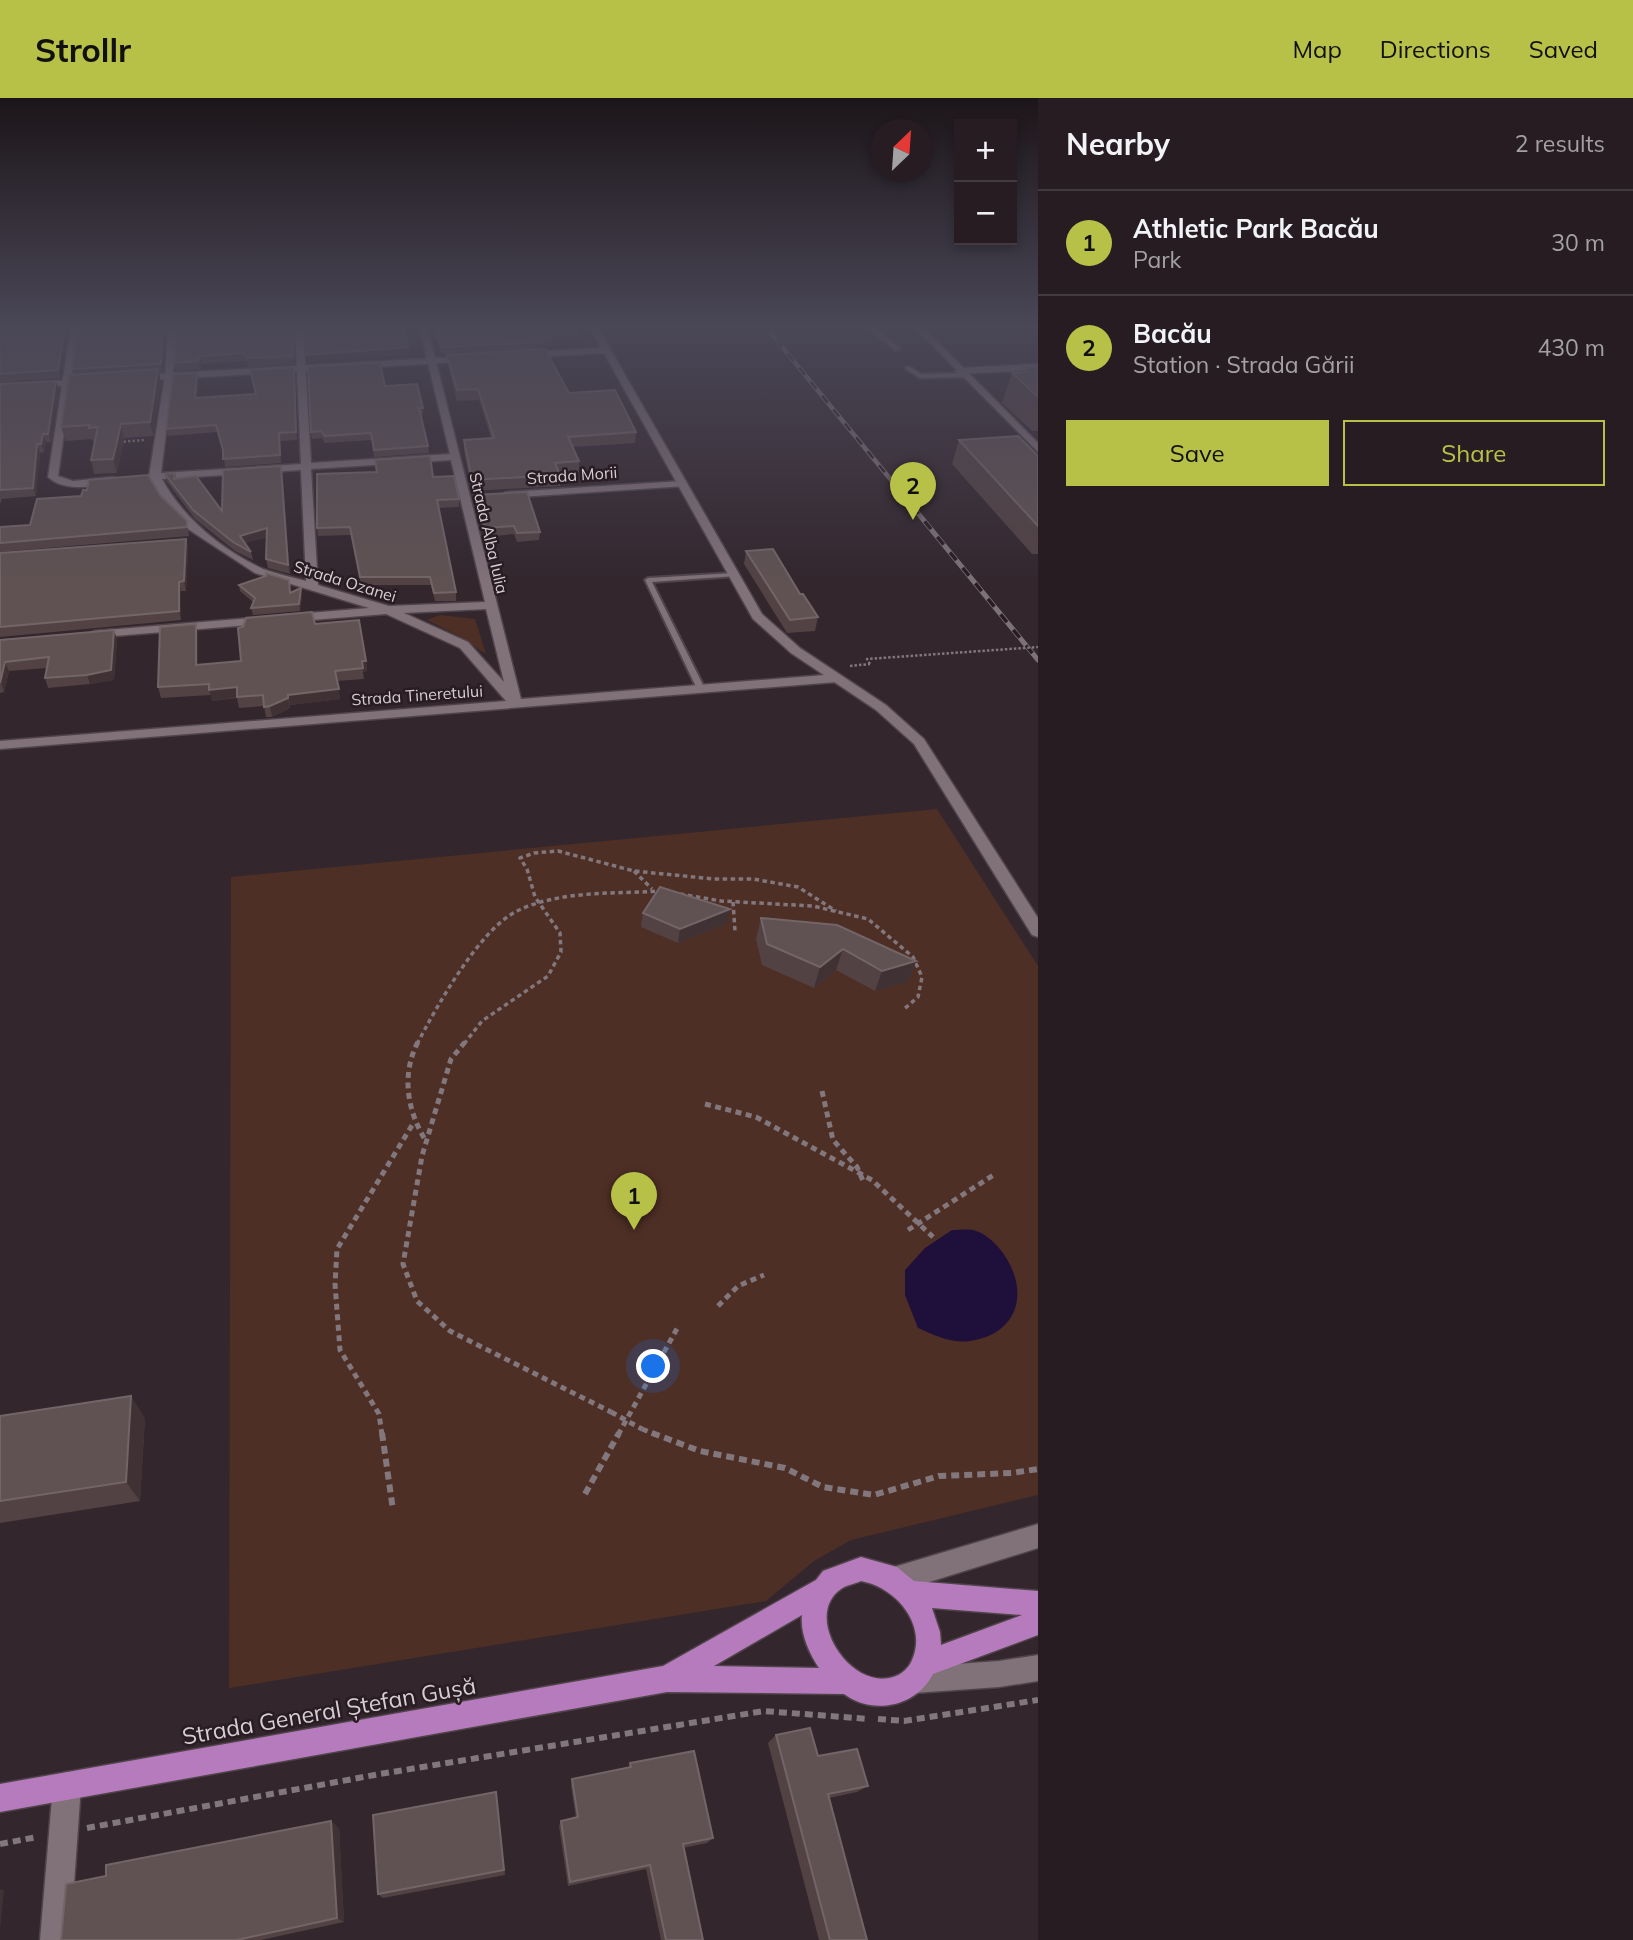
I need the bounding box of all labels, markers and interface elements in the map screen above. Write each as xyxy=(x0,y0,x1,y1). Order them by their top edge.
text: Strollr xyxy=(35,29,131,70)
text: Map xyxy=(1292,34,1342,64)
text: Directions xyxy=(1380,34,1491,64)
text: Saved xyxy=(1529,34,1598,64)
north arrow xyxy=(870,119,933,182)
map controls xyxy=(954,119,1017,245)
button: + xyxy=(954,119,1017,182)
text: Nearby xyxy=(1066,125,1170,163)
text: 2 results xyxy=(1515,129,1605,158)
button: − xyxy=(954,182,1017,245)
text: Athletic Park Bacău xyxy=(1133,212,1379,245)
text: 1 xyxy=(1082,228,1096,257)
text: 30 m xyxy=(1551,228,1605,257)
text: Park xyxy=(1133,245,1181,274)
text: Bacău xyxy=(1133,317,1212,350)
text: 2 xyxy=(1082,333,1096,362)
text: 430 m xyxy=(1537,333,1605,362)
text: Station · Strada Gării xyxy=(1133,350,1354,379)
button: Save xyxy=(1066,420,1329,486)
button: Share xyxy=(1343,420,1605,486)
street label: Strada Morii xyxy=(526,462,618,488)
pin: 2 xyxy=(890,462,936,520)
street label: Strada Alba Iulia xyxy=(465,470,513,596)
street label: Strada Ozanei xyxy=(291,556,399,606)
street label: Strada Tineretului xyxy=(351,680,483,710)
pin: 1 xyxy=(611,1172,657,1230)
your location xyxy=(636,1349,670,1383)
street label: Strada General Ștefan Gușă xyxy=(180,1670,478,1752)

